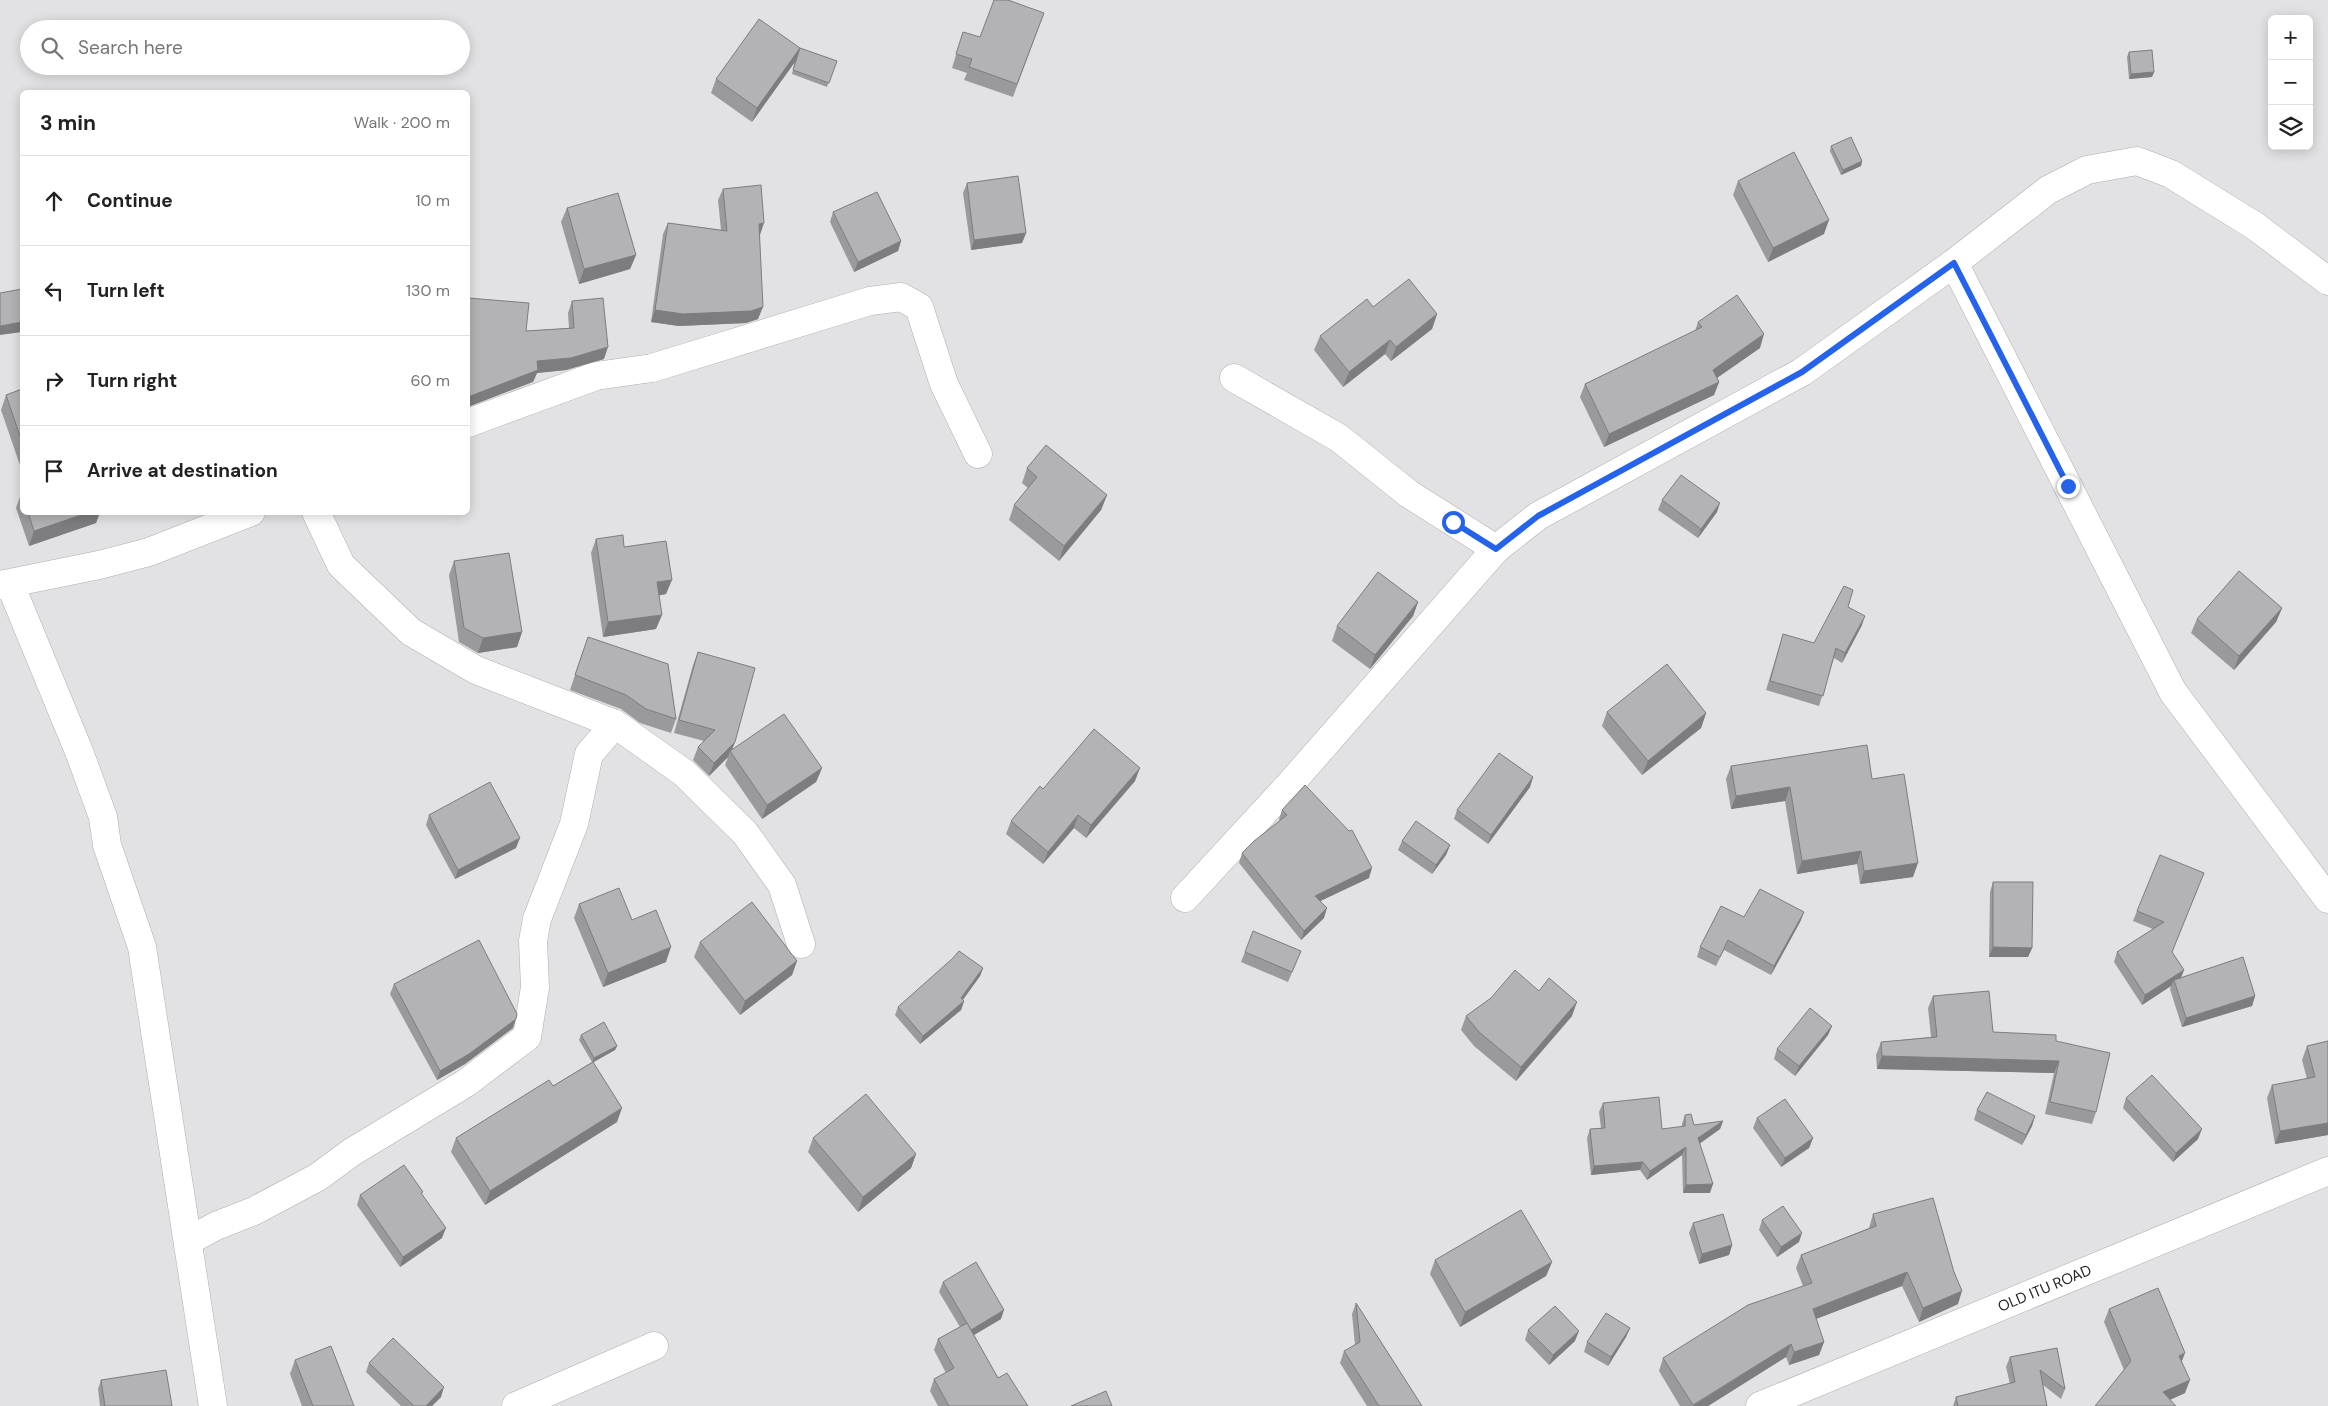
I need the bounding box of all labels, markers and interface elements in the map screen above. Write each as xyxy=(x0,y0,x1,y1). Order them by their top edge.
map controls xyxy=(2268,15,2313,150)
button: + xyxy=(2268,15,2313,60)
search box xyxy=(20,20,470,75)
icon: search xyxy=(38,34,66,62)
text: Search here xyxy=(78,35,183,60)
button: − xyxy=(2268,60,2313,105)
button: layers xyxy=(2268,105,2313,150)
text: 3 min xyxy=(40,109,96,137)
text: Walk · 200 m xyxy=(354,112,450,133)
icon: ahead xyxy=(40,187,68,215)
text: Continue xyxy=(87,188,173,213)
text: 10 m xyxy=(416,190,450,211)
icon: left xyxy=(40,277,68,305)
text: Turn left xyxy=(87,278,165,303)
text: 130 m xyxy=(406,280,450,301)
icon: right xyxy=(40,367,68,395)
text: Turn right xyxy=(87,368,177,393)
text: 60 m xyxy=(410,370,450,391)
icon: arrive xyxy=(40,457,68,485)
text: Arrive at destination xyxy=(87,458,278,483)
route end xyxy=(2057,475,2080,498)
route start xyxy=(1442,511,1465,534)
street label: OLD ITU ROAD xyxy=(1995,1260,2094,1317)

